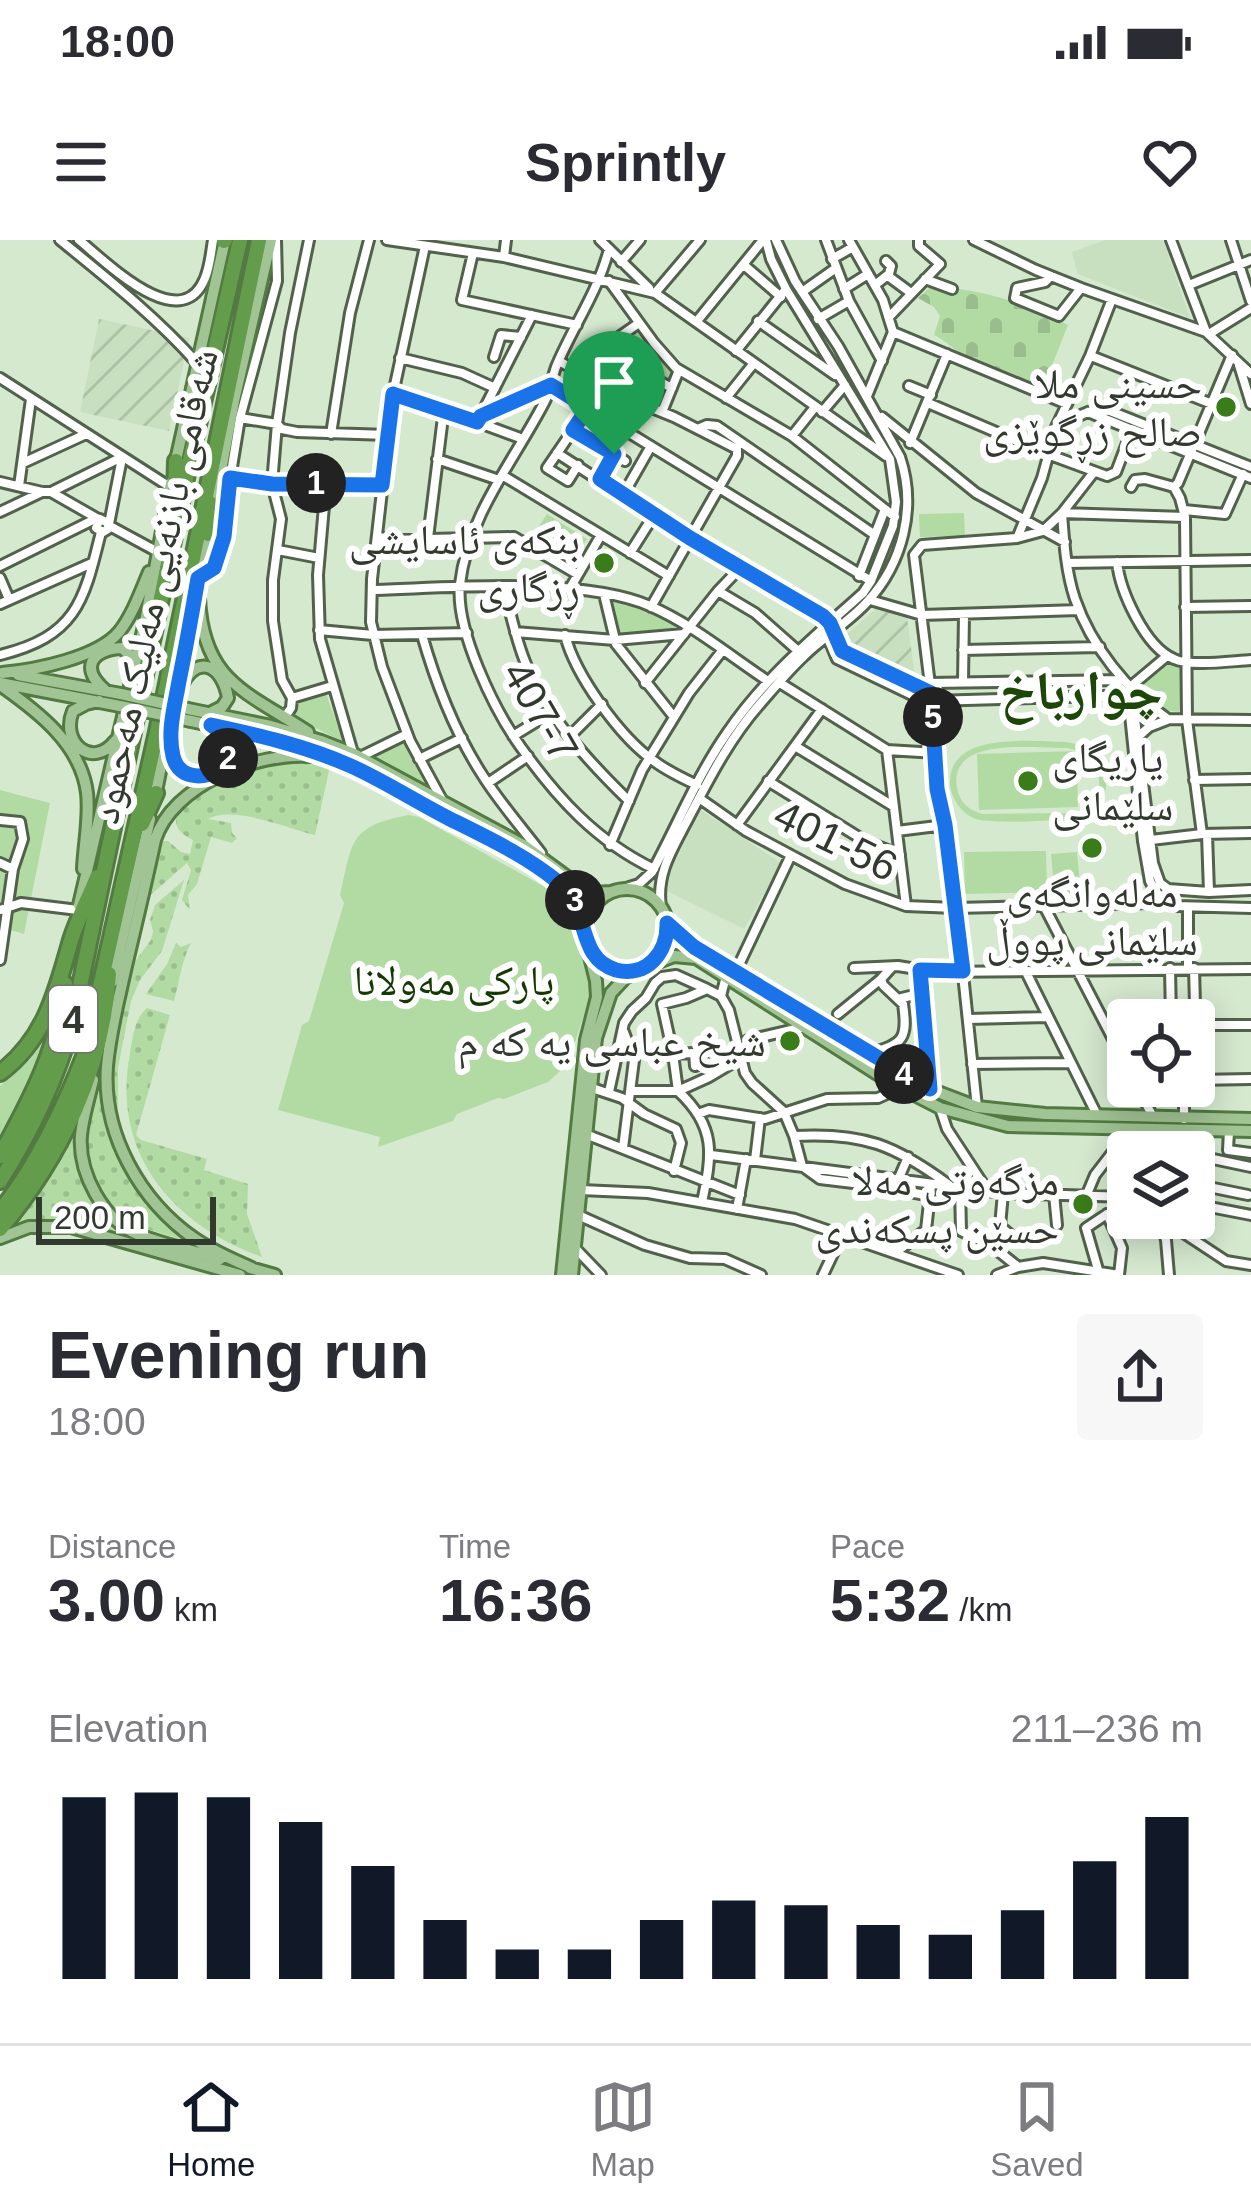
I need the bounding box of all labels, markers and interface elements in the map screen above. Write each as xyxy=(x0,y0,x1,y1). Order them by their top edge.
text: 18:00 xyxy=(60,16,175,67)
icon: menu xyxy=(48,129,114,195)
icon: heart xyxy=(1137,129,1203,195)
text: Sprintly xyxy=(525,132,726,192)
pin xyxy=(563,331,665,454)
street label: شەقامی بازنەیی مەلیک مەحمود xyxy=(80,344,229,828)
icon: arrive xyxy=(581,349,647,415)
place label: حسینی ملا صالح زڕگوێزی xyxy=(983,360,1202,464)
marker: حسینی ملا صالح زڕگوێزی xyxy=(1213,394,1239,420)
pin: 1 xyxy=(286,453,346,513)
text: 1 xyxy=(307,464,325,501)
place label: بنکەی ئاسایشی ڕزگاری xyxy=(349,516,580,620)
marker: بنکەی ئاسایشی ڕزگاری xyxy=(591,550,617,576)
street label: 407-7 xyxy=(493,653,588,770)
district label: چوارباخ xyxy=(1000,660,1162,725)
pin: 5 xyxy=(903,687,963,747)
text: 5 xyxy=(924,698,942,735)
pin: 2 xyxy=(198,728,258,788)
place label: یاریگای سلێمانی xyxy=(1052,734,1173,831)
text: 2 xyxy=(219,739,237,776)
marker: یاریگای سلێمانی xyxy=(1015,768,1041,794)
street label: 401-56 xyxy=(767,791,905,890)
marker: مەلەوانگەی سلێمانی پووڵ xyxy=(1079,835,1105,861)
place label: مەلەوانگەی سلێمانی پووڵ xyxy=(986,869,1198,966)
pin: 3 xyxy=(545,870,605,930)
text: 3 xyxy=(566,881,584,918)
park label: پارکی مەولانا xyxy=(354,957,554,1006)
road number: 4 xyxy=(49,986,97,1052)
map controls xyxy=(1107,999,1215,1239)
button: locate xyxy=(1107,999,1215,1107)
place label: شیخ عباسی یه که م xyxy=(458,1018,766,1070)
marker: شیخ عباسی یه که م xyxy=(777,1028,803,1054)
pin: 4 xyxy=(874,1044,934,1104)
text: 4 xyxy=(895,1055,913,1092)
button: layers xyxy=(1107,1131,1215,1239)
place label: مزگەوتی مەلا حسێن پسکەندی xyxy=(815,1157,1059,1254)
scale bar xyxy=(36,1191,216,1244)
marker: مزگەوتی مەلا حسێن پسکەندی xyxy=(1070,1191,1096,1217)
text: 200 m xyxy=(54,1199,146,1236)
button: share xyxy=(1077,1314,1203,1440)
text: Evening run xyxy=(48,1318,429,1392)
text: 18:00 xyxy=(48,1400,146,1443)
text: Distance xyxy=(48,1528,176,1565)
text: Time xyxy=(439,1528,511,1565)
text: Pace xyxy=(830,1528,905,1565)
text: 3.00 xyxy=(48,1567,165,1634)
text: 16:36 xyxy=(439,1567,592,1634)
text: 5:32 xyxy=(830,1567,950,1634)
text: km xyxy=(165,1591,218,1628)
text: /km xyxy=(950,1591,1012,1628)
text: Elevation xyxy=(48,1707,208,1750)
text: 211–236 m xyxy=(1011,1707,1203,1750)
tab: Home xyxy=(167,2074,255,2184)
tab: Map xyxy=(590,2074,656,2184)
tab: Saved xyxy=(990,2074,1084,2184)

